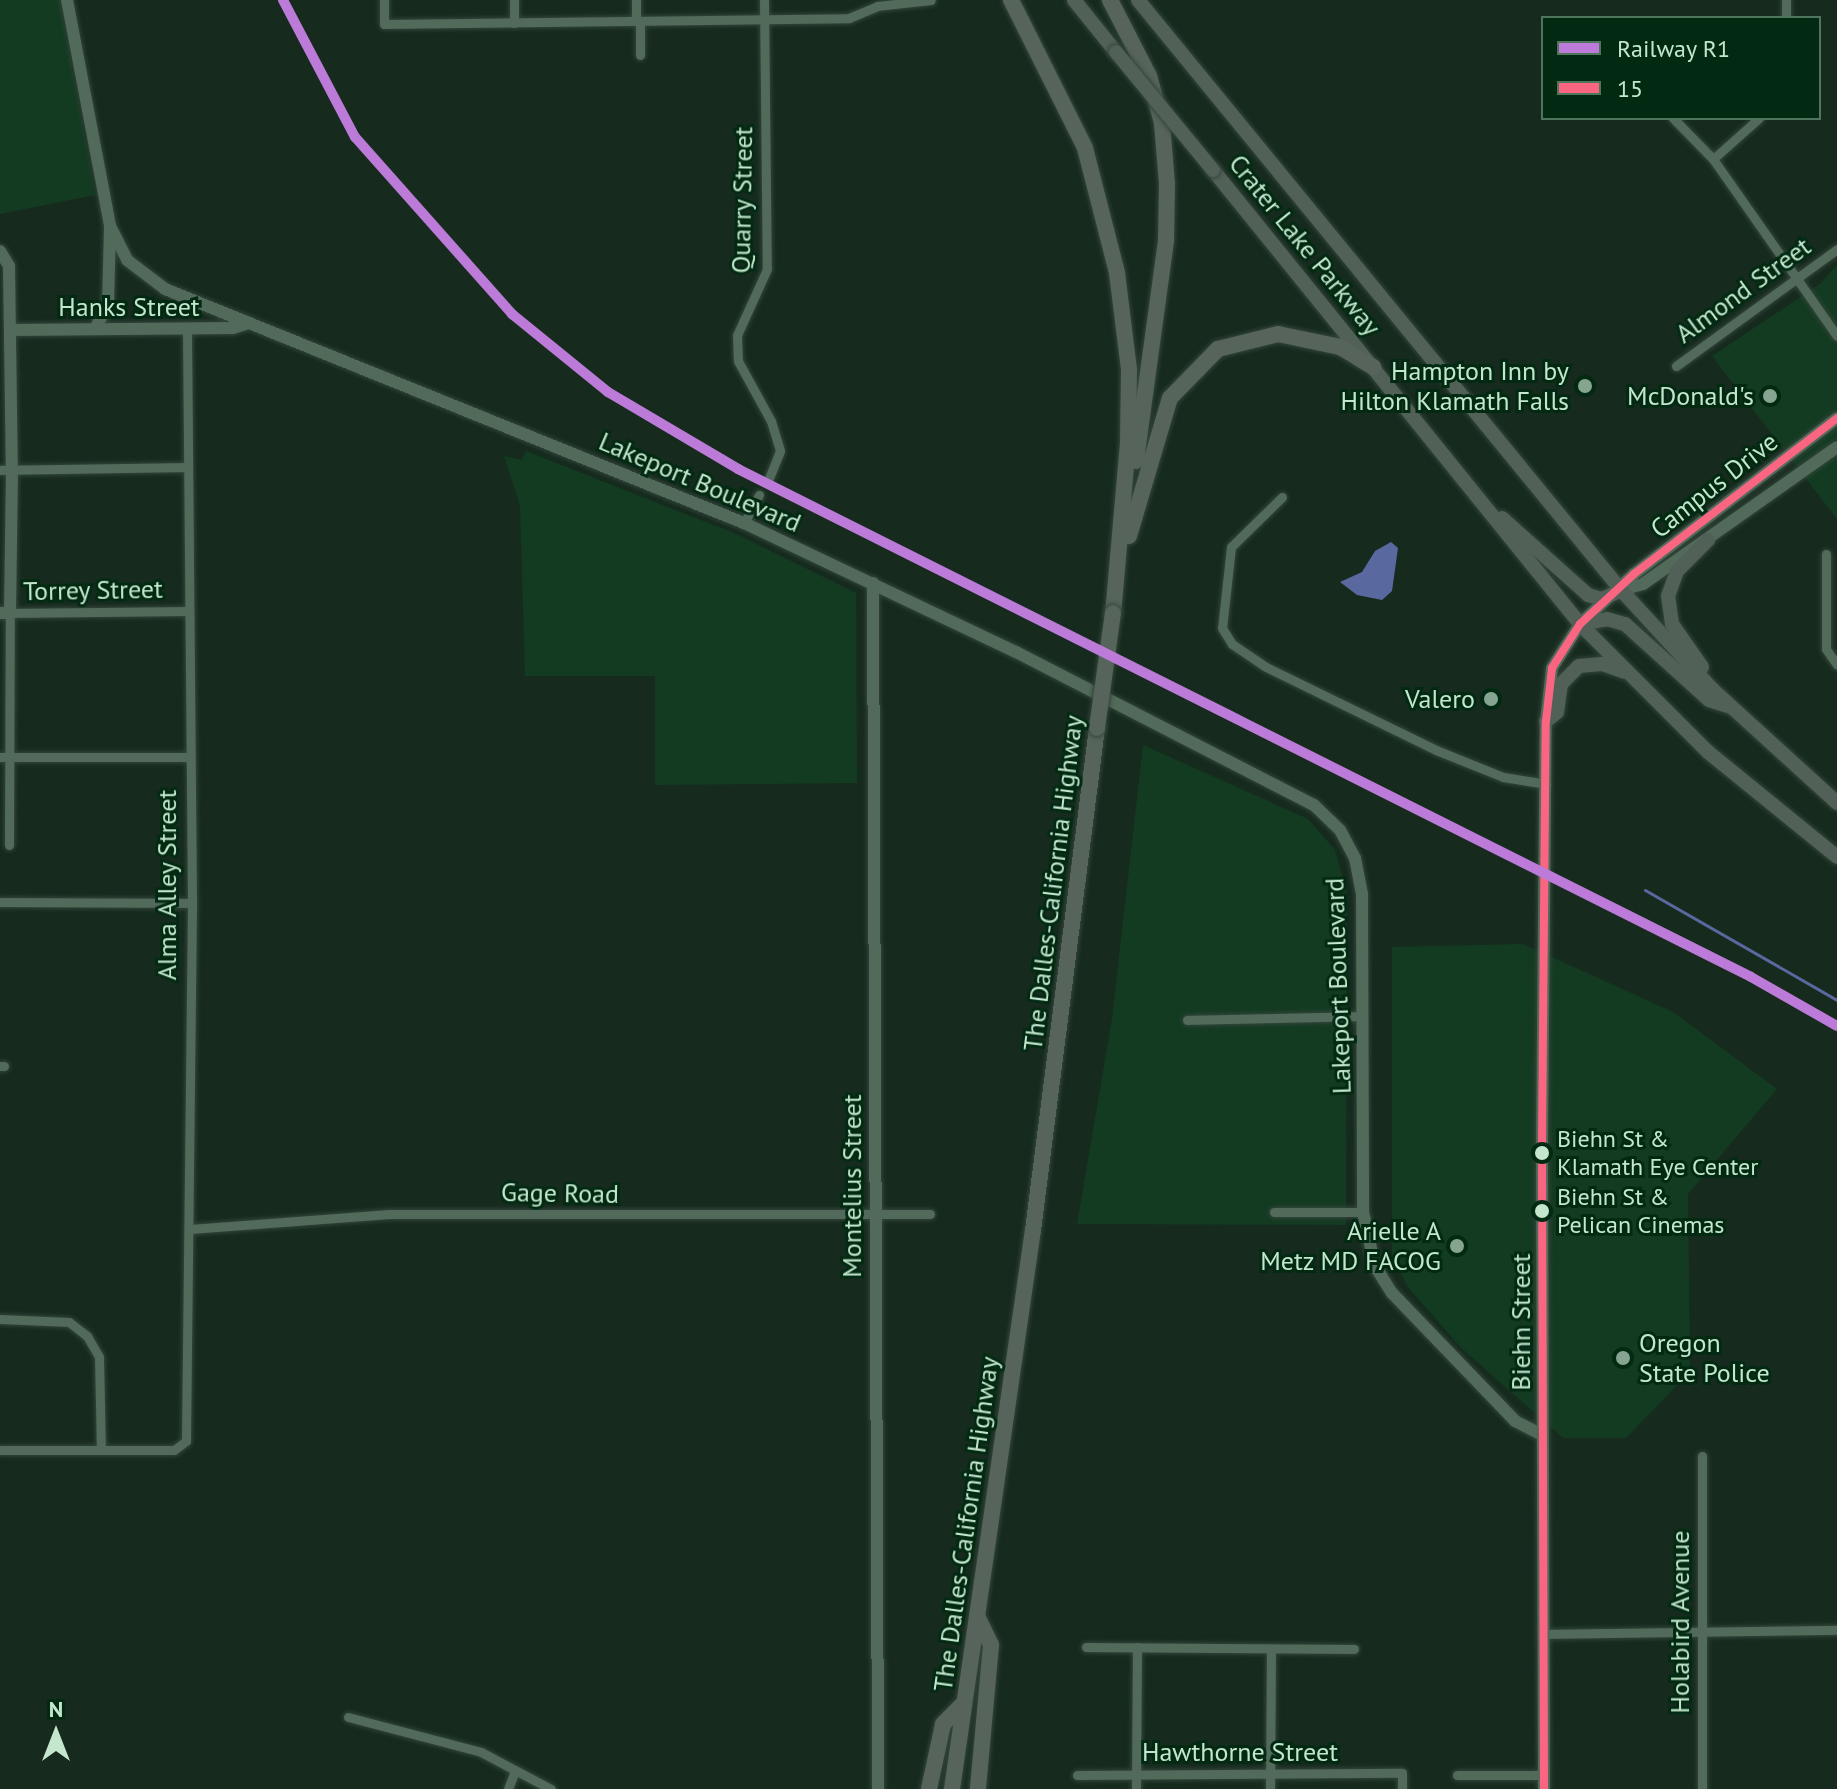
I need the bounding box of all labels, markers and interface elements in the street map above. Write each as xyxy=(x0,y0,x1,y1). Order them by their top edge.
legend xyxy=(1541,16,1821,120)
text: Railway R1 xyxy=(1617,33,1730,64)
text: 15 xyxy=(1617,73,1643,104)
street label: Quarry Street xyxy=(725,126,759,274)
street label: Crater Lake Parkway xyxy=(1222,148,1388,342)
street label: Almond Street xyxy=(1669,231,1817,349)
street label: Hanks Street xyxy=(58,291,200,323)
place label: Hampton Inn by Hilton Klamath Falls xyxy=(1341,355,1569,416)
marker: Hampton Inn by Hilton Klamath Falls xyxy=(1576,377,1594,395)
place label: McDonald's xyxy=(1627,380,1754,412)
marker: McDonald's xyxy=(1761,387,1779,405)
street label: Lakeport Boulevard xyxy=(594,425,806,539)
street label: Campus Drive xyxy=(1644,426,1784,544)
street label: Torrey Street xyxy=(22,573,164,607)
place label: Valero xyxy=(1405,683,1475,715)
marker: Valero xyxy=(1482,690,1500,708)
street label: The Dalles-California Highway xyxy=(1017,713,1089,1053)
street label: Alma Alley Street xyxy=(151,789,183,981)
street label: Lakeport Boulevard xyxy=(1319,877,1357,1095)
street label: Montelius Street xyxy=(836,1094,868,1278)
place label: Biehn St & Klamath Eye Center xyxy=(1557,1125,1758,1181)
marker: Biehn St & Klamath Eye Center xyxy=(1534,1145,1550,1161)
street label: Gage Road xyxy=(501,1176,619,1210)
place label: Biehn St & Pelican Cinemas xyxy=(1557,1183,1724,1239)
marker: Biehn St & Pelican Cinemas xyxy=(1534,1203,1550,1219)
place label: Arielle A Metz MD FACOG xyxy=(1259,1215,1441,1276)
marker: Arielle A Metz MD FACOG xyxy=(1448,1237,1466,1255)
street label: Biehn Street xyxy=(1505,1253,1537,1391)
place label: Oregon State Police xyxy=(1639,1327,1770,1388)
marker: Oregon State Police xyxy=(1614,1349,1632,1367)
street label: The Dalles-California Highway xyxy=(927,1355,1005,1693)
street label: Holabird Avenue xyxy=(1664,1530,1696,1714)
north arrow xyxy=(16,1693,96,1773)
text: N xyxy=(49,1695,63,1723)
street label: Hawthorne Street xyxy=(1142,1736,1338,1768)

